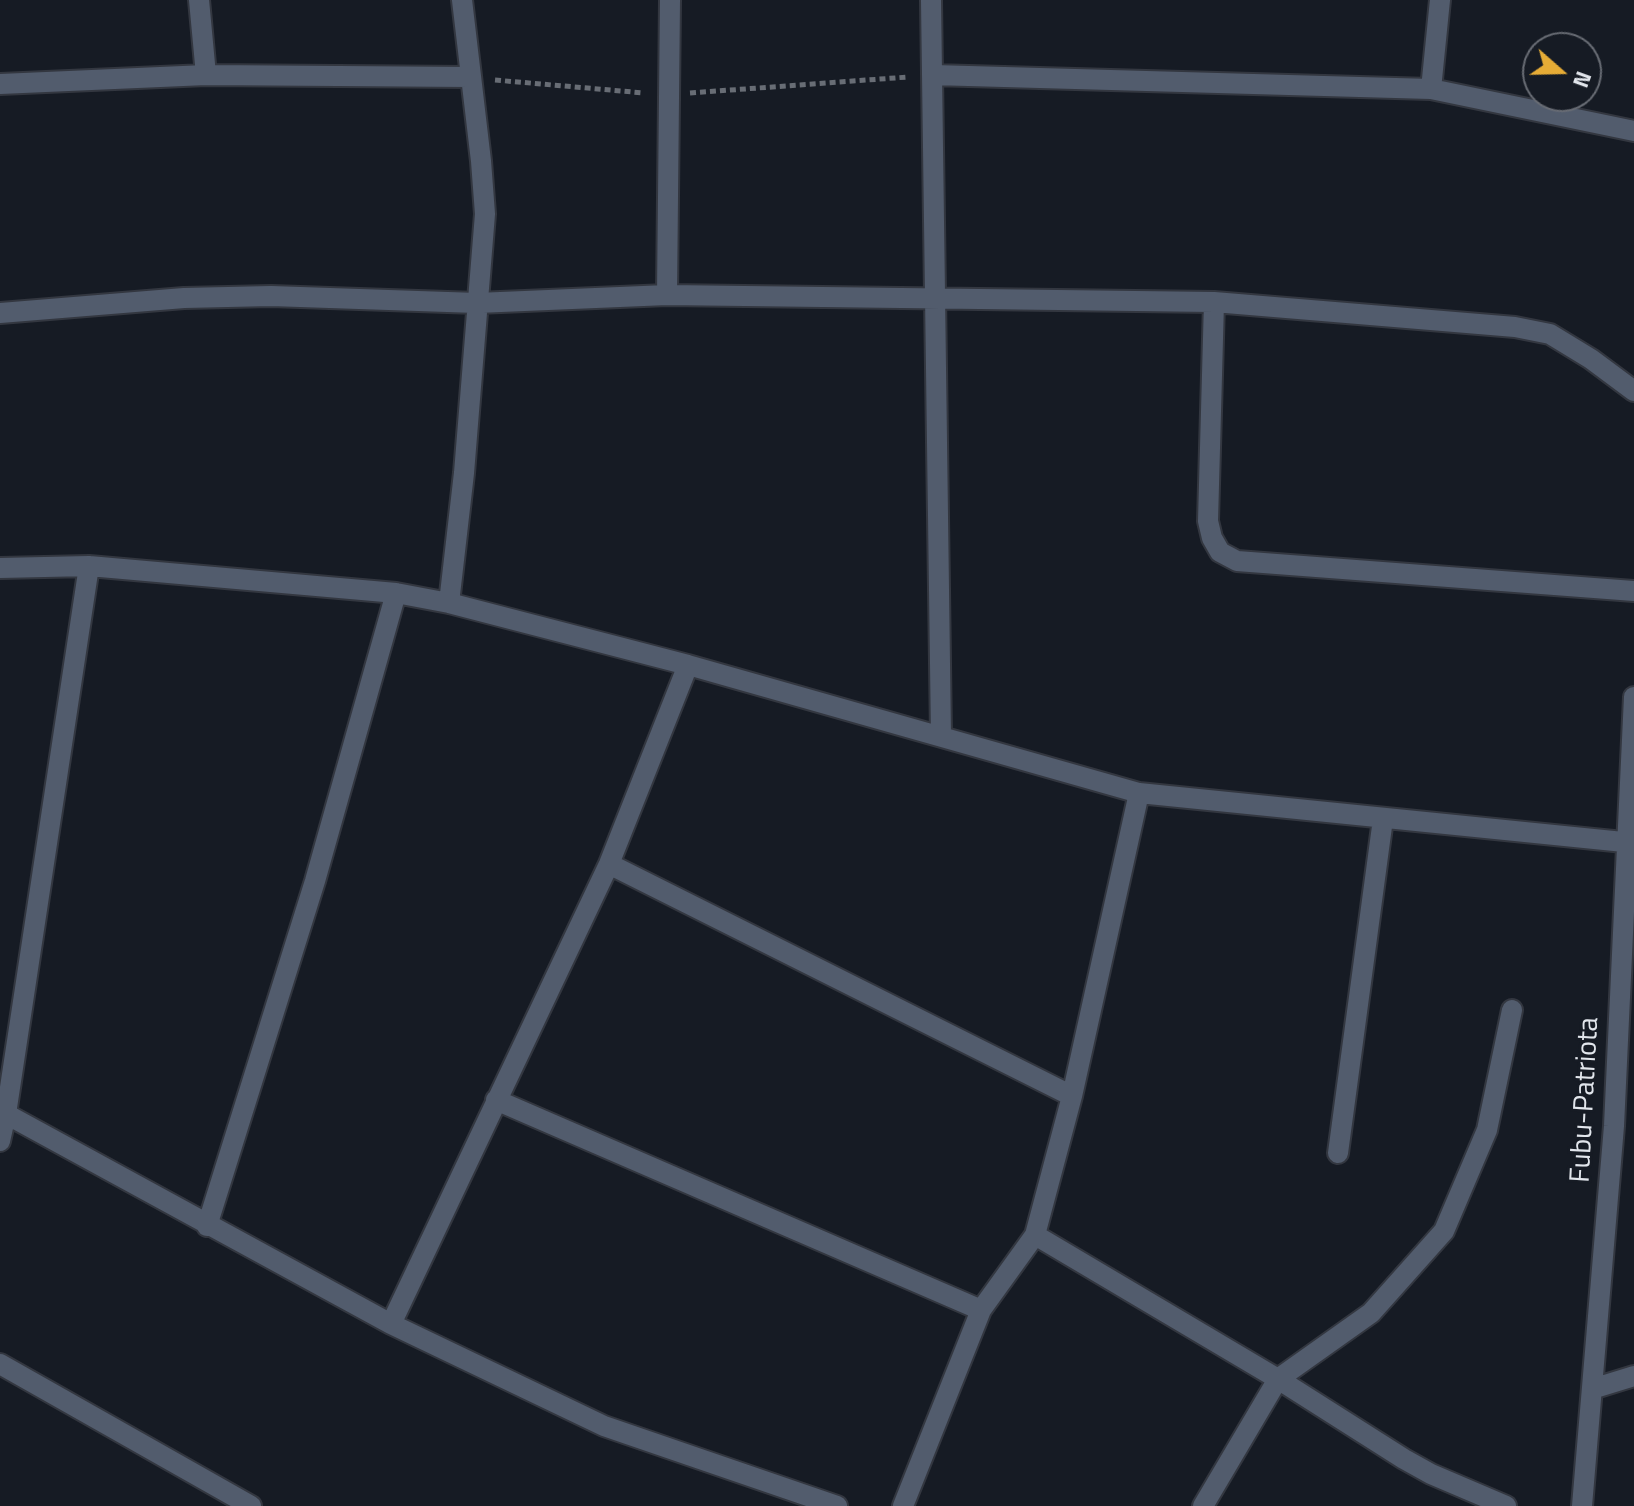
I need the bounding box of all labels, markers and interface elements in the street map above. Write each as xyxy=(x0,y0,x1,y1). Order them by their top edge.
north arrow xyxy=(1522,32,1602,112)
text: N xyxy=(1564,67,1601,93)
street label: Fubu-Patriota xyxy=(1565,1016,1607,1184)

